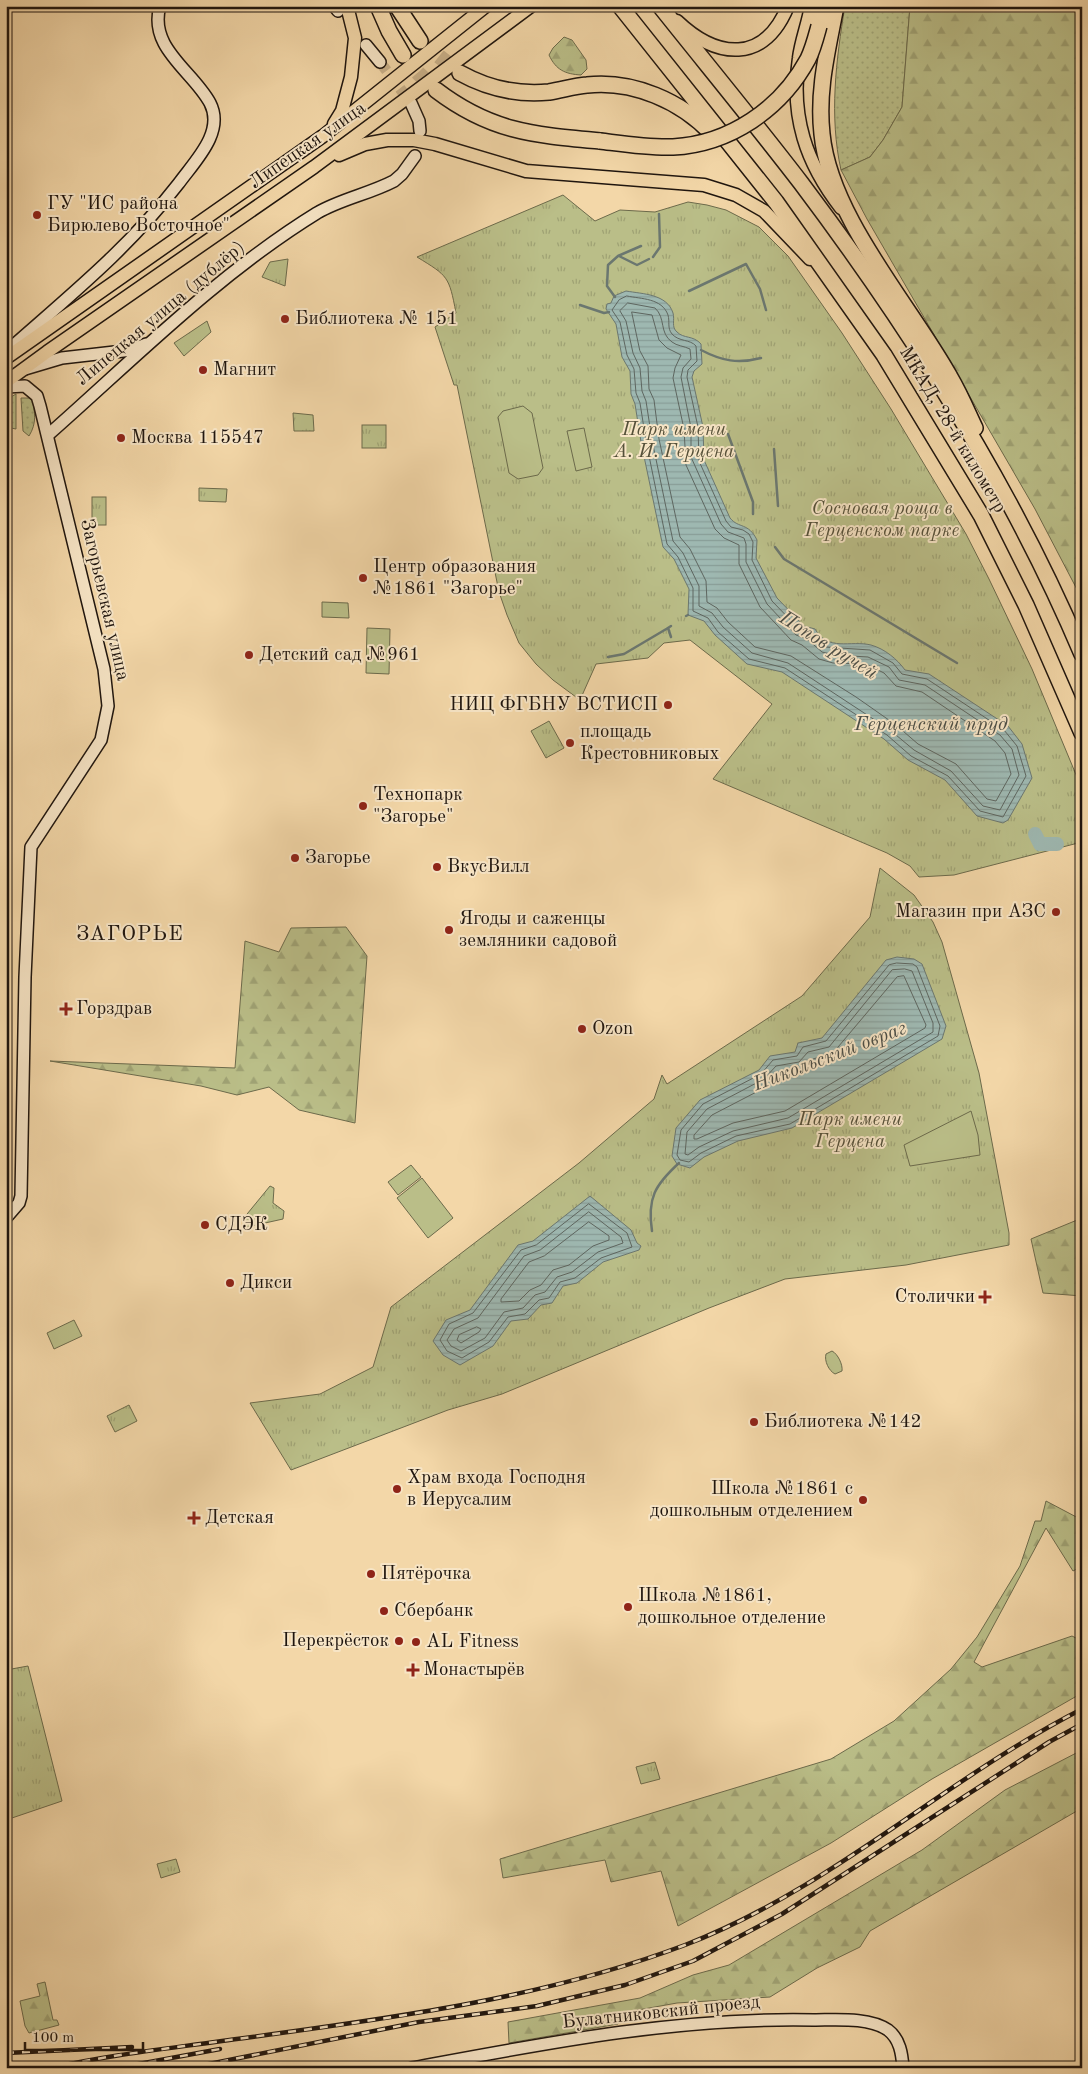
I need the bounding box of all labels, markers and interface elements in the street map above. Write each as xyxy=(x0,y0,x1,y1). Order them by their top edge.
street label: Липецкая улица xyxy=(246,98,370,193)
place label: ГУ "ИС района Бирюлево Восточное" xyxy=(47,195,230,236)
marker: ГУ "ИС района Бирюлево Восточное" xyxy=(31,209,43,221)
street label: Липецкая улица (дублёр) xyxy=(72,237,249,390)
place label: Библиотека № 151 xyxy=(295,310,458,329)
marker: Библиотека № 151 xyxy=(279,313,291,325)
street label: МКАД, 28-й километр xyxy=(895,344,1009,516)
place label: Магнит xyxy=(213,361,276,380)
marker: Магнит xyxy=(197,364,209,376)
park label: Парк имени А. И. Герцена xyxy=(613,421,734,462)
place label: Москва 115547 xyxy=(131,429,264,448)
marker: Москва 115547 xyxy=(115,432,127,444)
park label: Сосновая роща в Герценском парке xyxy=(804,500,960,541)
street label: Загорьевская улица xyxy=(76,517,132,683)
place label: Центр образования №1861 "Загорье" xyxy=(373,558,536,599)
marker: Центр образования №1861 "Загорье" xyxy=(357,572,369,584)
water label: Попов ручей xyxy=(775,607,881,684)
place label: Детский сад №961 xyxy=(259,646,420,665)
marker: Детский сад №961 xyxy=(243,649,255,661)
place label: НИЦ ФГБНУ ВСТИСП xyxy=(449,696,658,715)
marker: НИЦ ФГБНУ ВСТИСП xyxy=(662,699,674,711)
water label: Герценский пруд xyxy=(853,715,1008,735)
place label: площадь Крестовниковых xyxy=(580,723,719,764)
marker: площадь Крестовниковых xyxy=(564,737,576,749)
place label: Технопарк "Загорье" xyxy=(373,786,463,827)
marker: Технопарк "Загорье" xyxy=(357,800,369,812)
place label: Загорье xyxy=(305,849,370,868)
marker: Загорье xyxy=(289,852,301,864)
place label: ВкусВилл xyxy=(447,858,530,877)
marker: ВкусВилл xyxy=(431,861,443,873)
place label: Магазин при АЗС xyxy=(895,903,1046,922)
marker: Магазин при АЗС xyxy=(1050,906,1062,918)
place label: Ягоды и саженцы земляники садовой xyxy=(459,910,617,951)
district label: ЗАГОРЬЕ xyxy=(76,924,184,945)
marker: Ягоды и саженцы земляники садовой xyxy=(443,924,455,936)
place label: Горздрав xyxy=(76,1000,152,1019)
marker: Горздрав xyxy=(60,1003,72,1015)
water label: Никольский овраг xyxy=(750,1018,910,1096)
place label: Ozon xyxy=(592,1020,633,1039)
marker: Ozon xyxy=(576,1023,588,1035)
park label: Парк имени Герцена xyxy=(797,1111,902,1152)
place label: СДЭК xyxy=(215,1216,268,1235)
marker: СДЭК xyxy=(199,1219,211,1231)
place label: Дикси xyxy=(240,1274,292,1293)
marker: Дикси xyxy=(224,1277,236,1289)
place label: Столички xyxy=(895,1288,975,1307)
marker: Столички xyxy=(979,1291,991,1303)
place label: Библиотека №142 xyxy=(764,1413,922,1432)
marker: Библиотека №142 xyxy=(748,1416,760,1428)
place label: Храм входа Господня в Иерусалим xyxy=(407,1469,586,1510)
place label: Школа №1861 с дошкольным отделением xyxy=(650,1480,853,1521)
marker: Храм входа Господня в Иерусалим xyxy=(391,1483,403,1495)
marker: Школа №1861 с дошкольным отделением xyxy=(857,1494,869,1506)
place label: Детская xyxy=(205,1509,274,1528)
marker: Детская xyxy=(187,1511,201,1525)
place label: Пятёрочка xyxy=(381,1565,472,1584)
marker: Пятёрочка xyxy=(365,1568,377,1580)
place label: Школа №1861, дошкольное отделение xyxy=(638,1587,826,1628)
marker: Школа №1861, дошкольное отделение xyxy=(622,1601,634,1613)
place label: Сбербанк xyxy=(394,1602,474,1621)
marker: Сбербанк xyxy=(378,1605,390,1617)
place label: Перекрёсток xyxy=(282,1632,389,1651)
place label: AL Fitness xyxy=(426,1633,519,1652)
marker: Перекрёсток xyxy=(393,1635,405,1647)
marker: AL Fitness xyxy=(410,1636,422,1648)
place label: Монастырёв xyxy=(423,1661,525,1680)
marker: Монастырёв xyxy=(407,1664,419,1676)
street label: Булатниковский проезд xyxy=(561,1993,761,2033)
scale bar xyxy=(25,2019,142,2051)
text: 100 m xyxy=(32,2031,74,2046)

